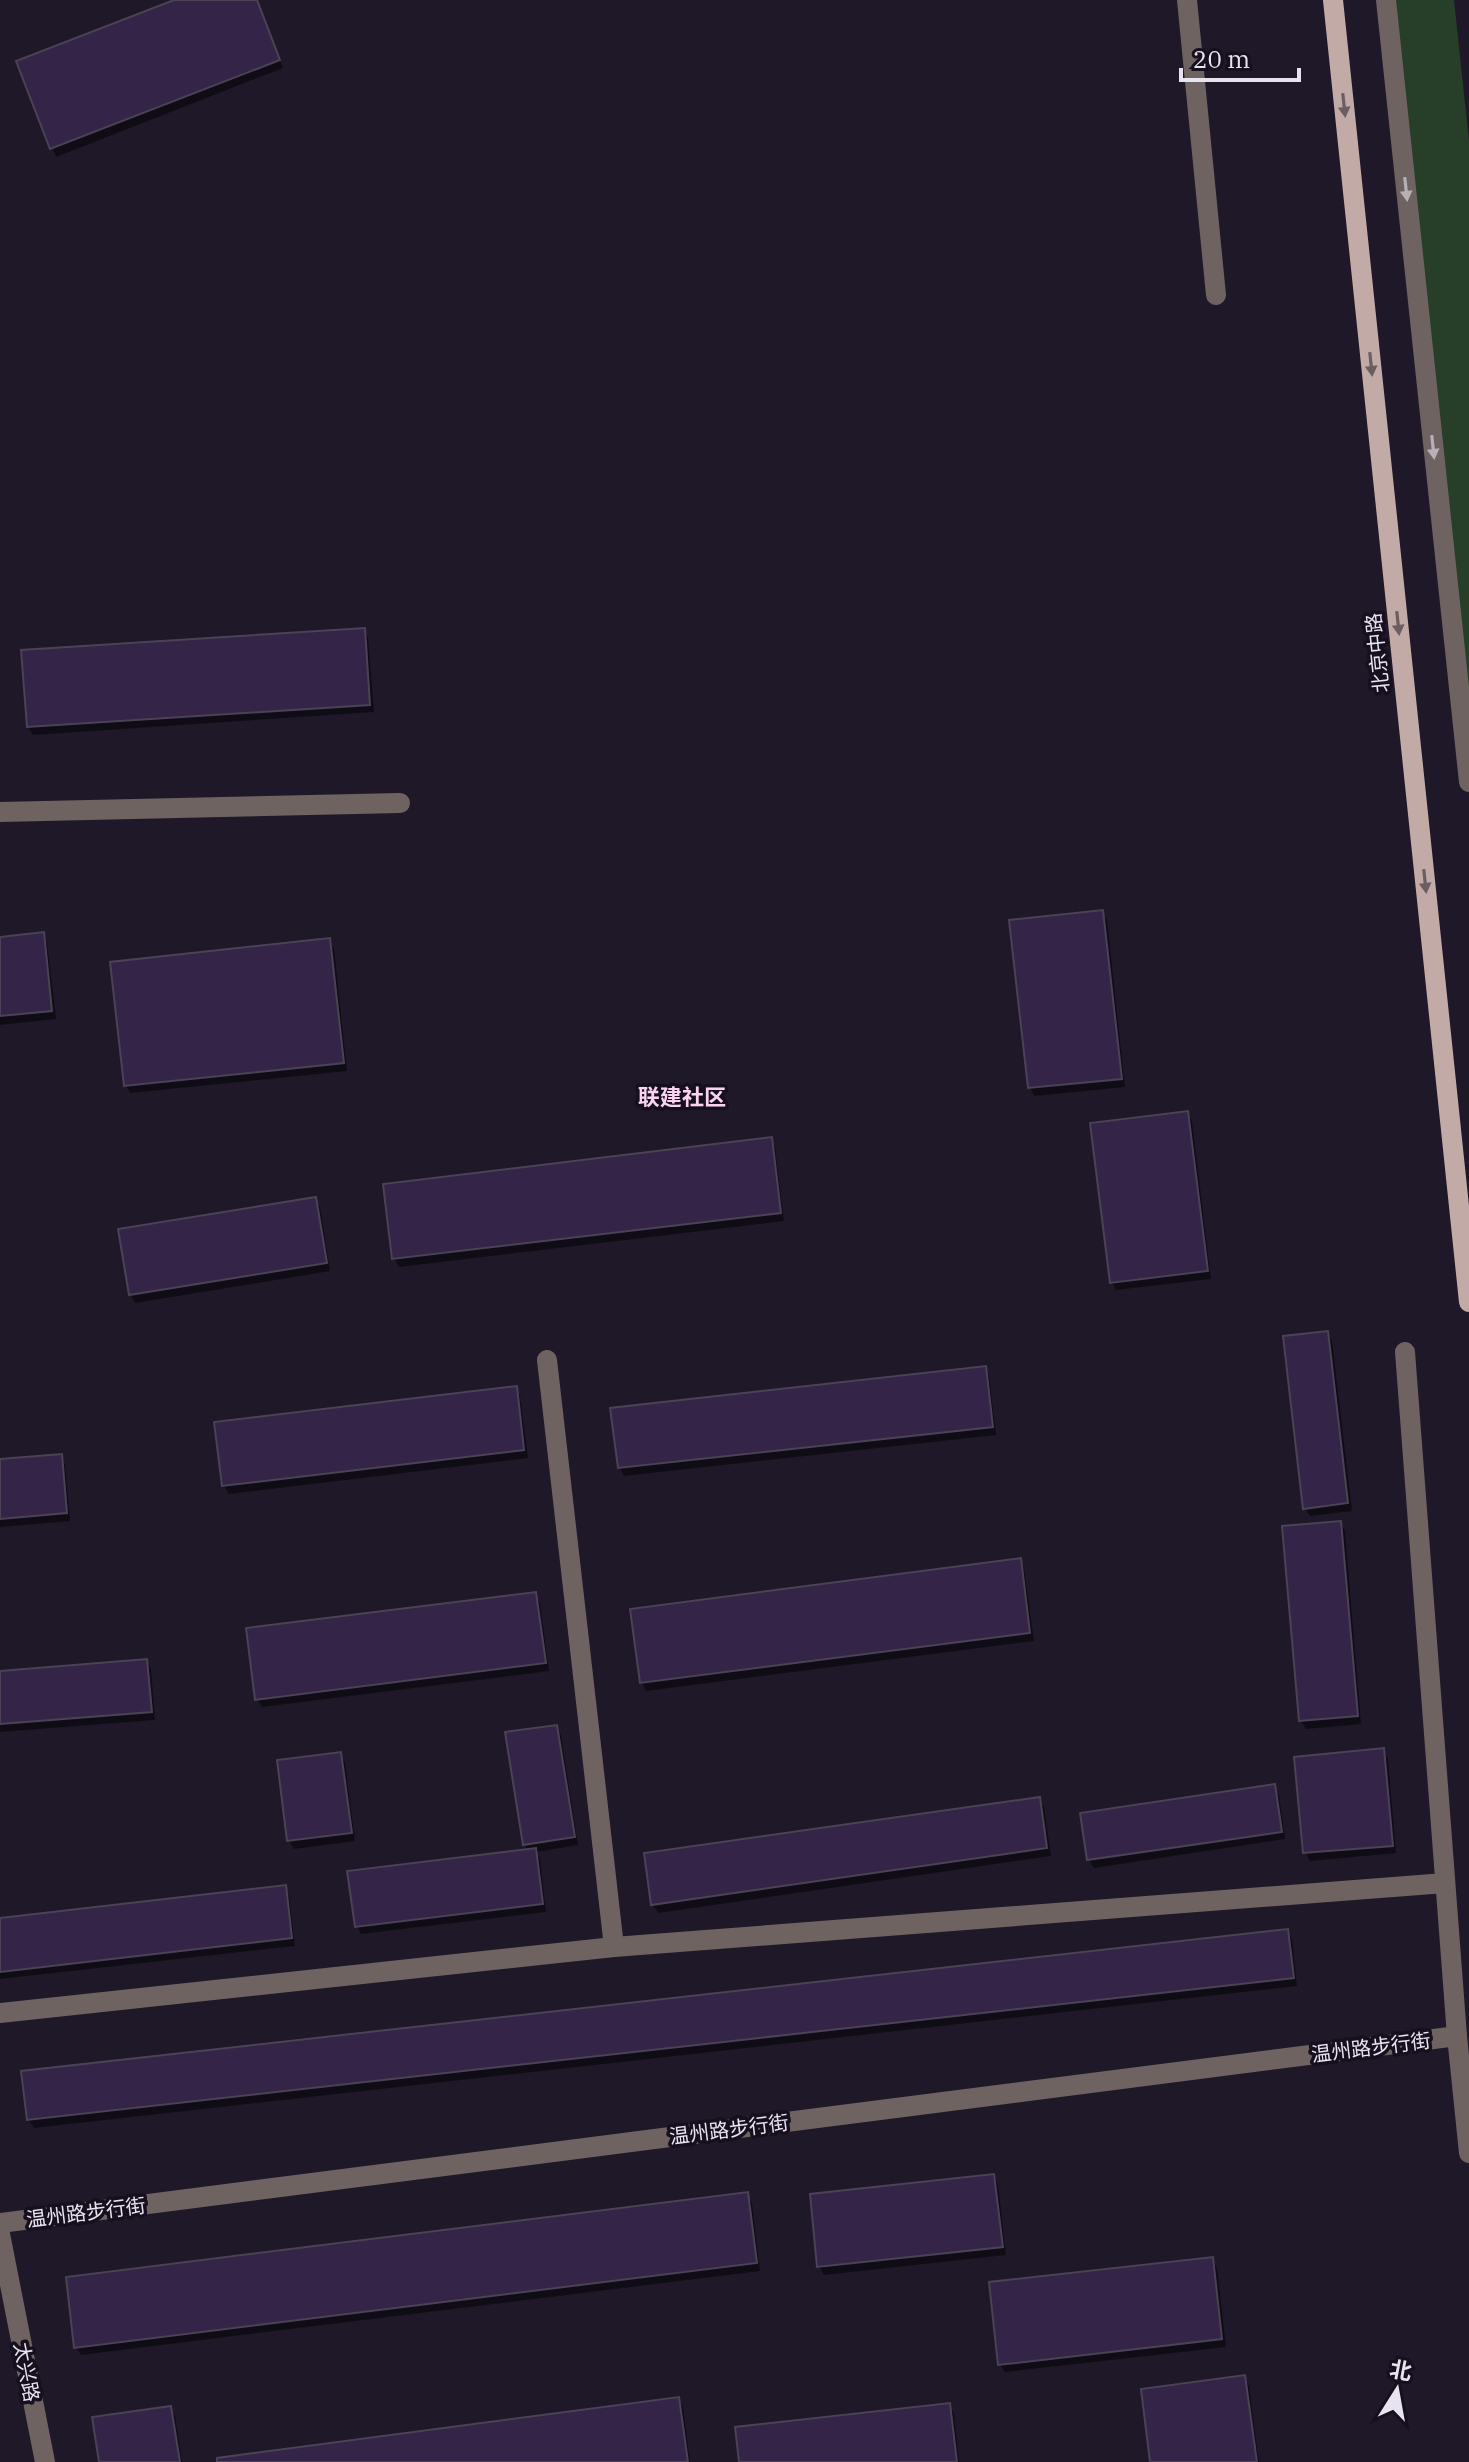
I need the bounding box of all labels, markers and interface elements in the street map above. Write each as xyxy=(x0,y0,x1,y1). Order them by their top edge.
scale bar xyxy=(1181,32,1299,82)
text: 20 m xyxy=(1193,43,1250,75)
one-way arrow xyxy=(1337,93,1350,118)
one-way arrow xyxy=(1399,177,1412,202)
one-way arrow xyxy=(1364,352,1377,377)
one-way arrow xyxy=(1427,435,1440,460)
one-way arrow xyxy=(1392,611,1405,636)
street label: 北京中路 xyxy=(1359,612,1395,694)
one-way arrow xyxy=(1419,869,1432,894)
district label: 联建社区 xyxy=(638,1082,726,1111)
street label: 温州路步行街 xyxy=(1310,2026,1432,2068)
street label: 温州路步行街 xyxy=(668,2108,790,2150)
street label: 温州路步行街 xyxy=(25,2191,147,2233)
street label: 太兴路 xyxy=(8,2340,46,2404)
north arrow xyxy=(1357,2350,1437,2430)
text: 北 xyxy=(1387,2354,1414,2386)

